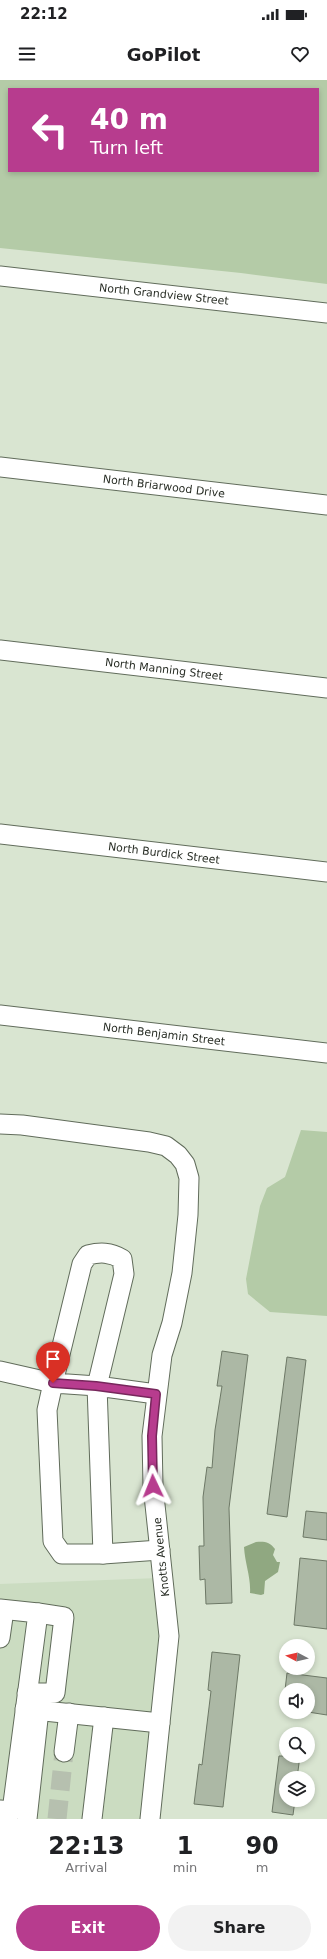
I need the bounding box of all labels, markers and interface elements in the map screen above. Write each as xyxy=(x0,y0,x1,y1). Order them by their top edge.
text: 22:12 xyxy=(20,5,68,23)
icon: menu xyxy=(16,43,38,65)
icon: heart xyxy=(289,43,311,65)
text: GoPilot xyxy=(127,44,200,65)
text: 40 m xyxy=(90,103,168,136)
icon: left xyxy=(24,104,76,156)
text: Turn left xyxy=(90,137,163,158)
street label: North Grandview Street xyxy=(98,281,230,308)
street label: North Briarwood Drive xyxy=(102,473,226,500)
street label: North Manning Street xyxy=(104,656,224,683)
street label: North Burdick Street xyxy=(107,840,221,867)
street label: North Benjamin Street xyxy=(102,1021,226,1049)
pin xyxy=(36,1342,70,1383)
icon: arrive xyxy=(42,1348,64,1370)
position arrow xyxy=(132,1465,174,1507)
street label: Knotts Avenue xyxy=(151,1516,172,1597)
north arrow xyxy=(279,1639,315,1675)
map controls xyxy=(279,1639,315,1807)
button: sound xyxy=(279,1683,315,1719)
button: search xyxy=(279,1727,315,1763)
button: layers xyxy=(279,1771,315,1807)
text: 22:13 xyxy=(48,1832,125,1860)
text: 1 xyxy=(177,1832,193,1860)
text: 90 xyxy=(245,1832,279,1860)
text: Arrival xyxy=(65,1860,107,1875)
text: min xyxy=(173,1860,197,1875)
text: m xyxy=(256,1860,268,1875)
button: Exit xyxy=(16,1905,160,1951)
button: Share xyxy=(168,1905,311,1951)

